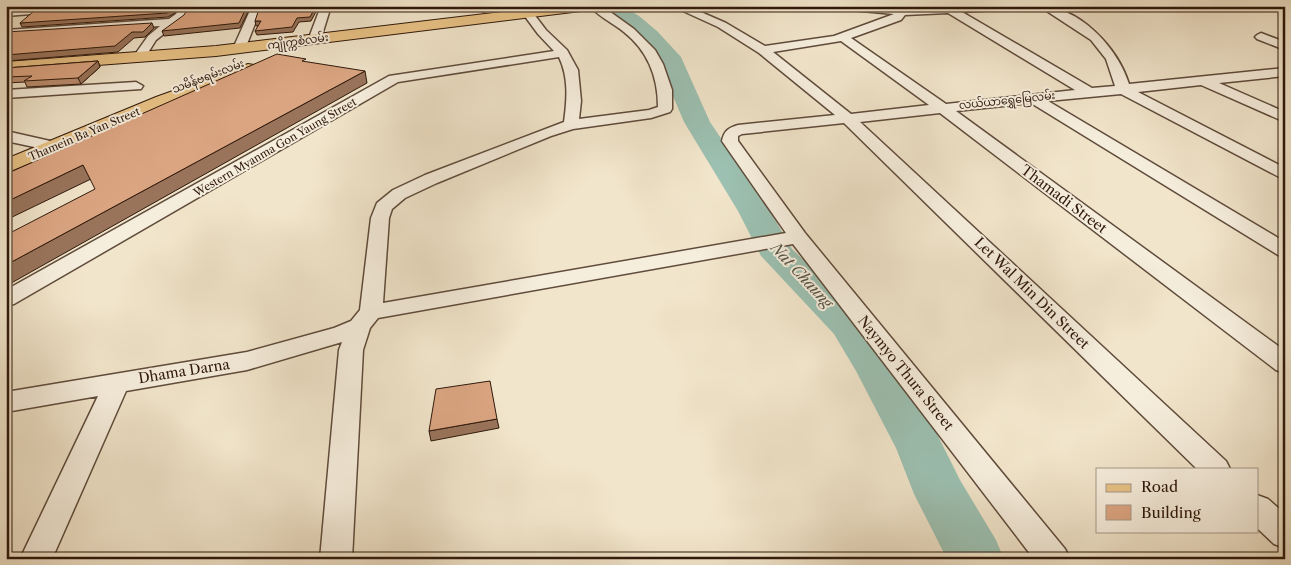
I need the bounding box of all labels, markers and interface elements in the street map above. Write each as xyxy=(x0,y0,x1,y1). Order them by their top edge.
street label: ကျိုက္ကစံလမ်း xyxy=(267,30,330,54)
street label: သမိန်ဗရမ်းလမ်း xyxy=(170,56,247,98)
street label: လယ်ယာရွှေမြေလမ်း xyxy=(958,88,1056,114)
street label: Western Myanma Gon Yaung Street xyxy=(190,94,359,200)
street label: Thamein Ba Yan Street xyxy=(26,104,142,164)
street label: Thamadi Street xyxy=(1017,161,1111,237)
street label: Let Wal Min Din Street xyxy=(971,233,1093,353)
water label: Nat Chaung xyxy=(766,237,838,313)
street label: Naymyo Thura Street xyxy=(854,312,958,434)
street label: Dhama Darna xyxy=(137,355,232,387)
legend xyxy=(1096,468,1258,532)
text: Road xyxy=(1141,477,1178,496)
text: Building xyxy=(1141,503,1201,522)

